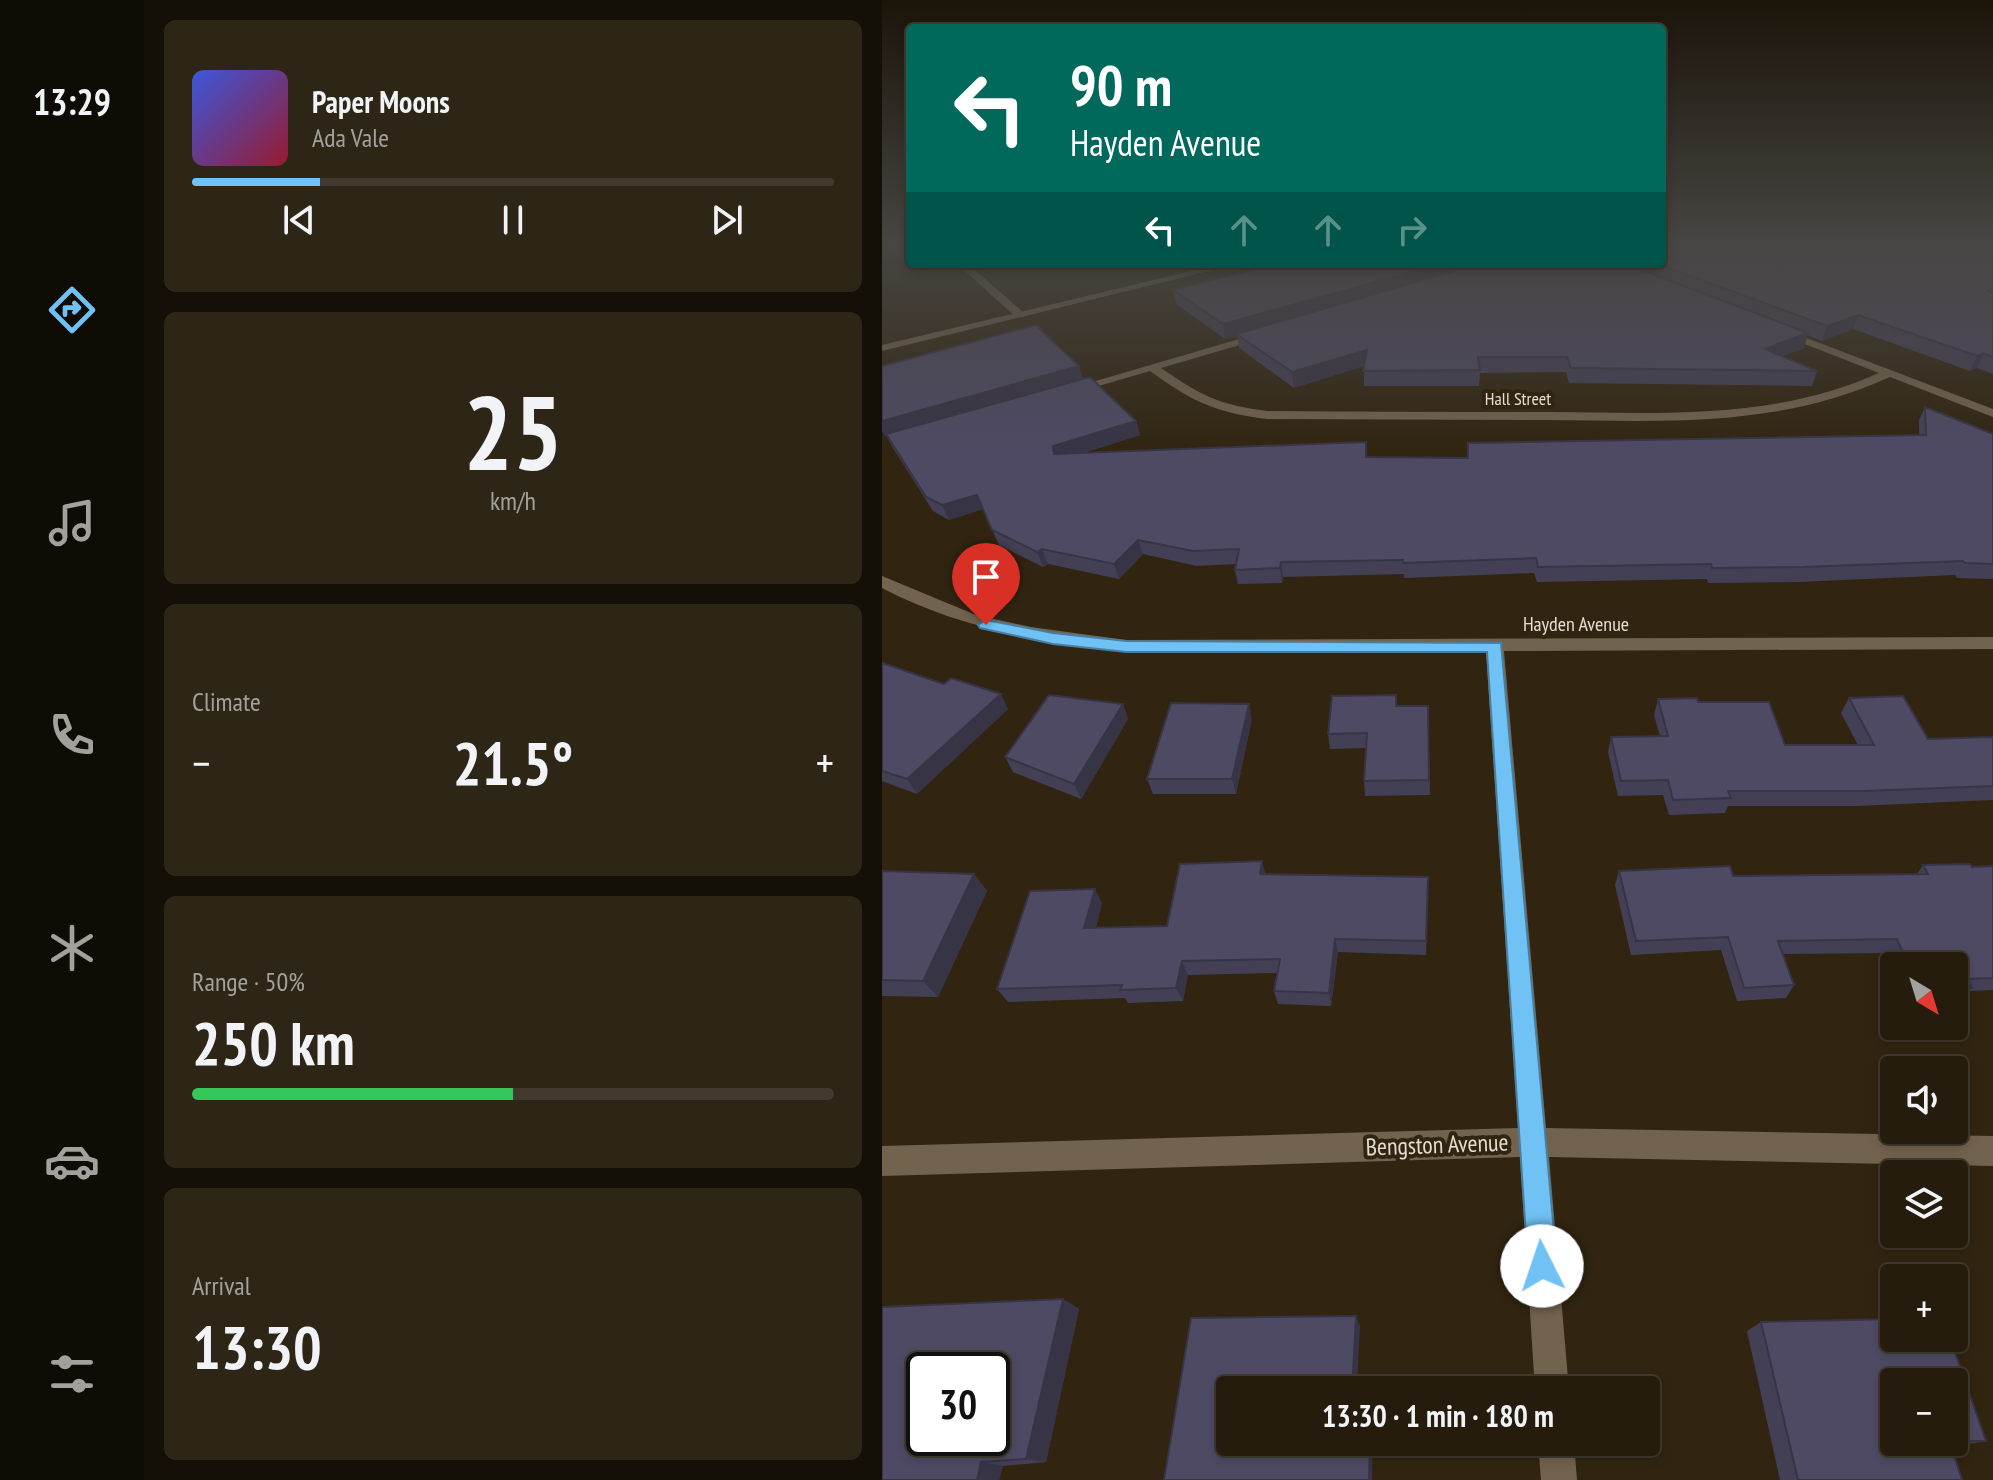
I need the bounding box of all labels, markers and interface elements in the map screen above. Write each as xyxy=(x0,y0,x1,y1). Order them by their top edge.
text: 90 m xyxy=(1070,49,1172,121)
icon: left xyxy=(938,56,1042,160)
text: 13:29 xyxy=(33,78,111,125)
text: Paper Moons xyxy=(312,82,450,121)
text: Hayden Avenue xyxy=(1070,119,1261,166)
text: Ada Vale xyxy=(312,121,389,154)
icon: previous xyxy=(277,198,321,242)
icon: pause xyxy=(491,198,535,242)
icon: next xyxy=(705,198,749,242)
icon: left xyxy=(1138,208,1182,252)
icon: ahead xyxy=(1222,208,1266,252)
icon: ahead xyxy=(1306,208,1350,252)
icon: right xyxy=(1390,208,1434,252)
icon: directions xyxy=(44,282,100,338)
text: 25 xyxy=(463,364,563,499)
street label: Hall Street xyxy=(1485,387,1551,410)
text: km/h xyxy=(490,484,536,517)
icon: music xyxy=(44,495,100,551)
pin xyxy=(952,543,1020,625)
icon: arrive xyxy=(964,555,1008,599)
street label: Hayden Avenue xyxy=(1523,611,1629,637)
text: Climate xyxy=(192,685,261,718)
icon: phone xyxy=(44,707,100,763)
text: 21.5° xyxy=(453,724,573,802)
text: − xyxy=(192,734,210,791)
text: + xyxy=(816,734,834,791)
icon: climate xyxy=(44,920,100,976)
north arrow xyxy=(1880,952,1968,1040)
map controls xyxy=(1880,952,1968,1456)
text: Range · 50% xyxy=(192,965,305,998)
text: 250 km xyxy=(192,1004,355,1082)
button: sound xyxy=(1880,1056,1968,1144)
street label: Bengston Avenue xyxy=(1365,1127,1509,1162)
icon: car xyxy=(44,1133,100,1189)
button: layers xyxy=(1880,1160,1968,1248)
position arrow xyxy=(1500,1224,1584,1308)
button: + xyxy=(1880,1264,1968,1352)
text: Arrival xyxy=(192,1269,251,1302)
text: 13:30 xyxy=(192,1308,322,1386)
icon: filters xyxy=(44,1346,100,1402)
speed limit sign: 30 xyxy=(906,1352,1010,1456)
button: − xyxy=(1880,1368,1968,1456)
text: 13:30 · 1 min · 180 m xyxy=(1322,1396,1554,1435)

